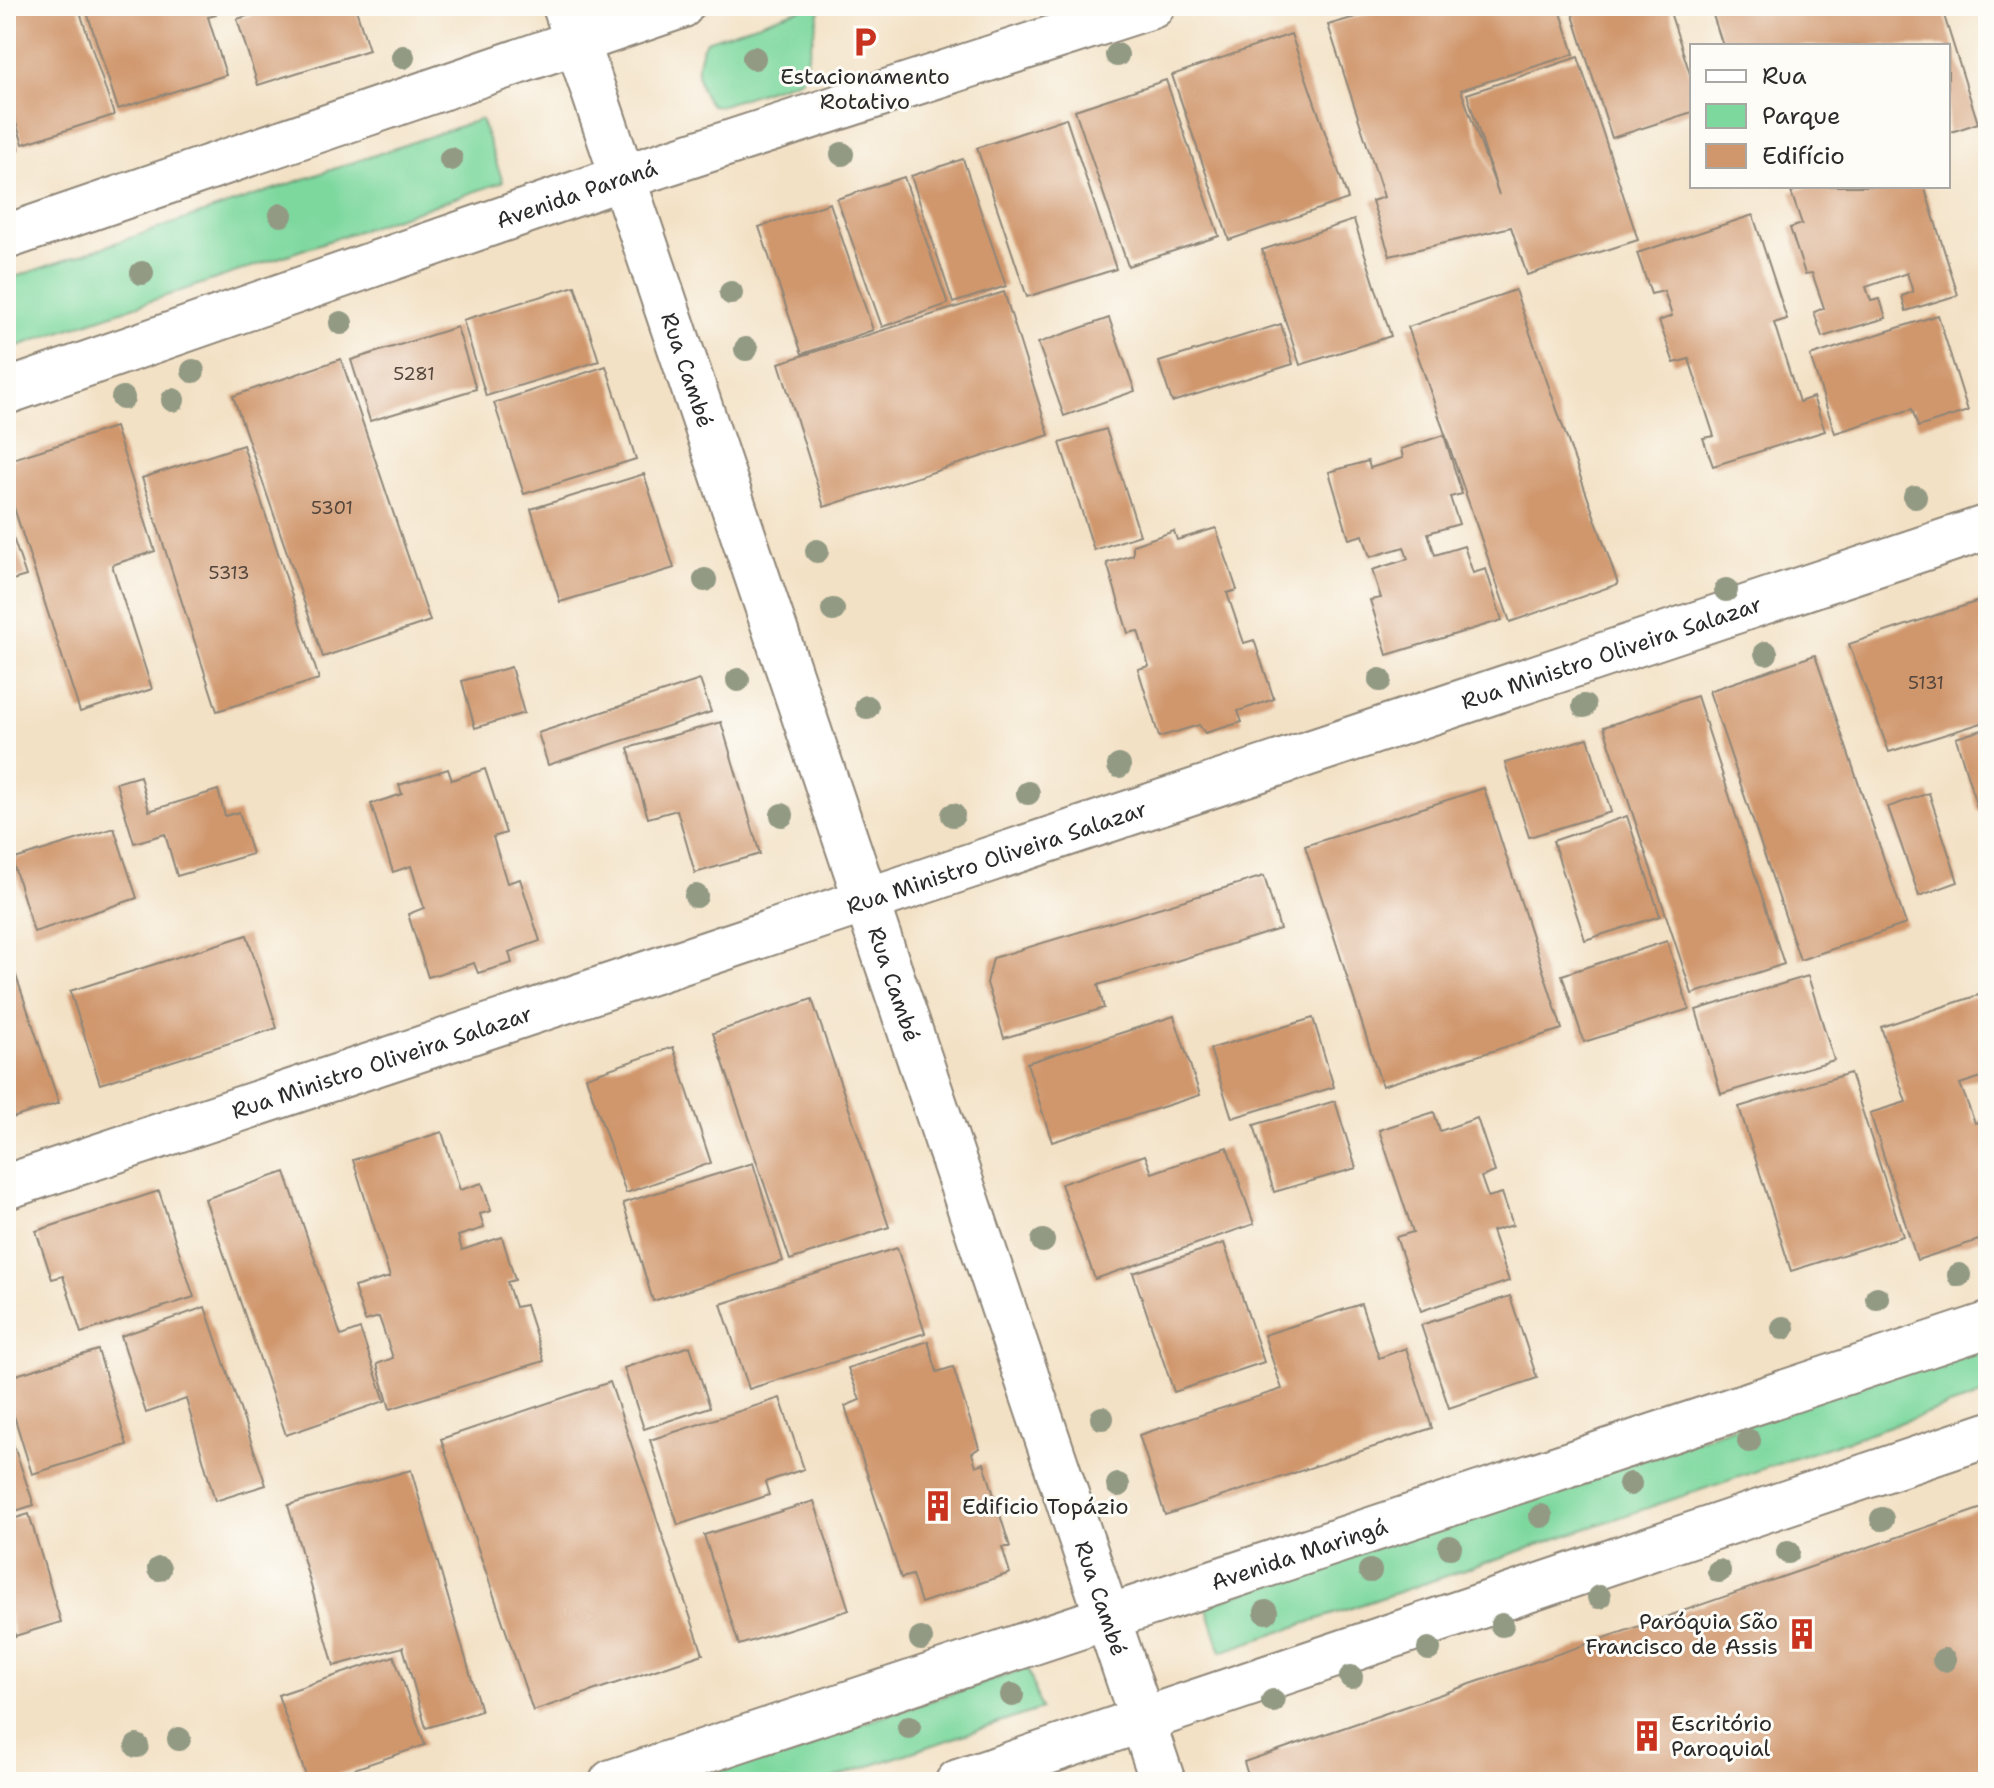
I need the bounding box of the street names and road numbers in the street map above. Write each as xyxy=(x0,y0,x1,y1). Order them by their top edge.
street label: Avenida Paraná xyxy=(492,153,661,235)
street label: Rua Cambé xyxy=(654,309,720,431)
street label: Rua Ministro Oliveira Salazar xyxy=(1458,589,1765,716)
street label: Rua Ministro Oliveira Salazar xyxy=(843,794,1151,921)
street label: Rua Cambé xyxy=(861,923,927,1046)
street label: Rua Ministro Oliveira Salazar xyxy=(228,999,536,1126)
street label: Avenida Maringá xyxy=(1207,1511,1392,1597)
street label: Rua Cambé xyxy=(1068,1537,1133,1660)

